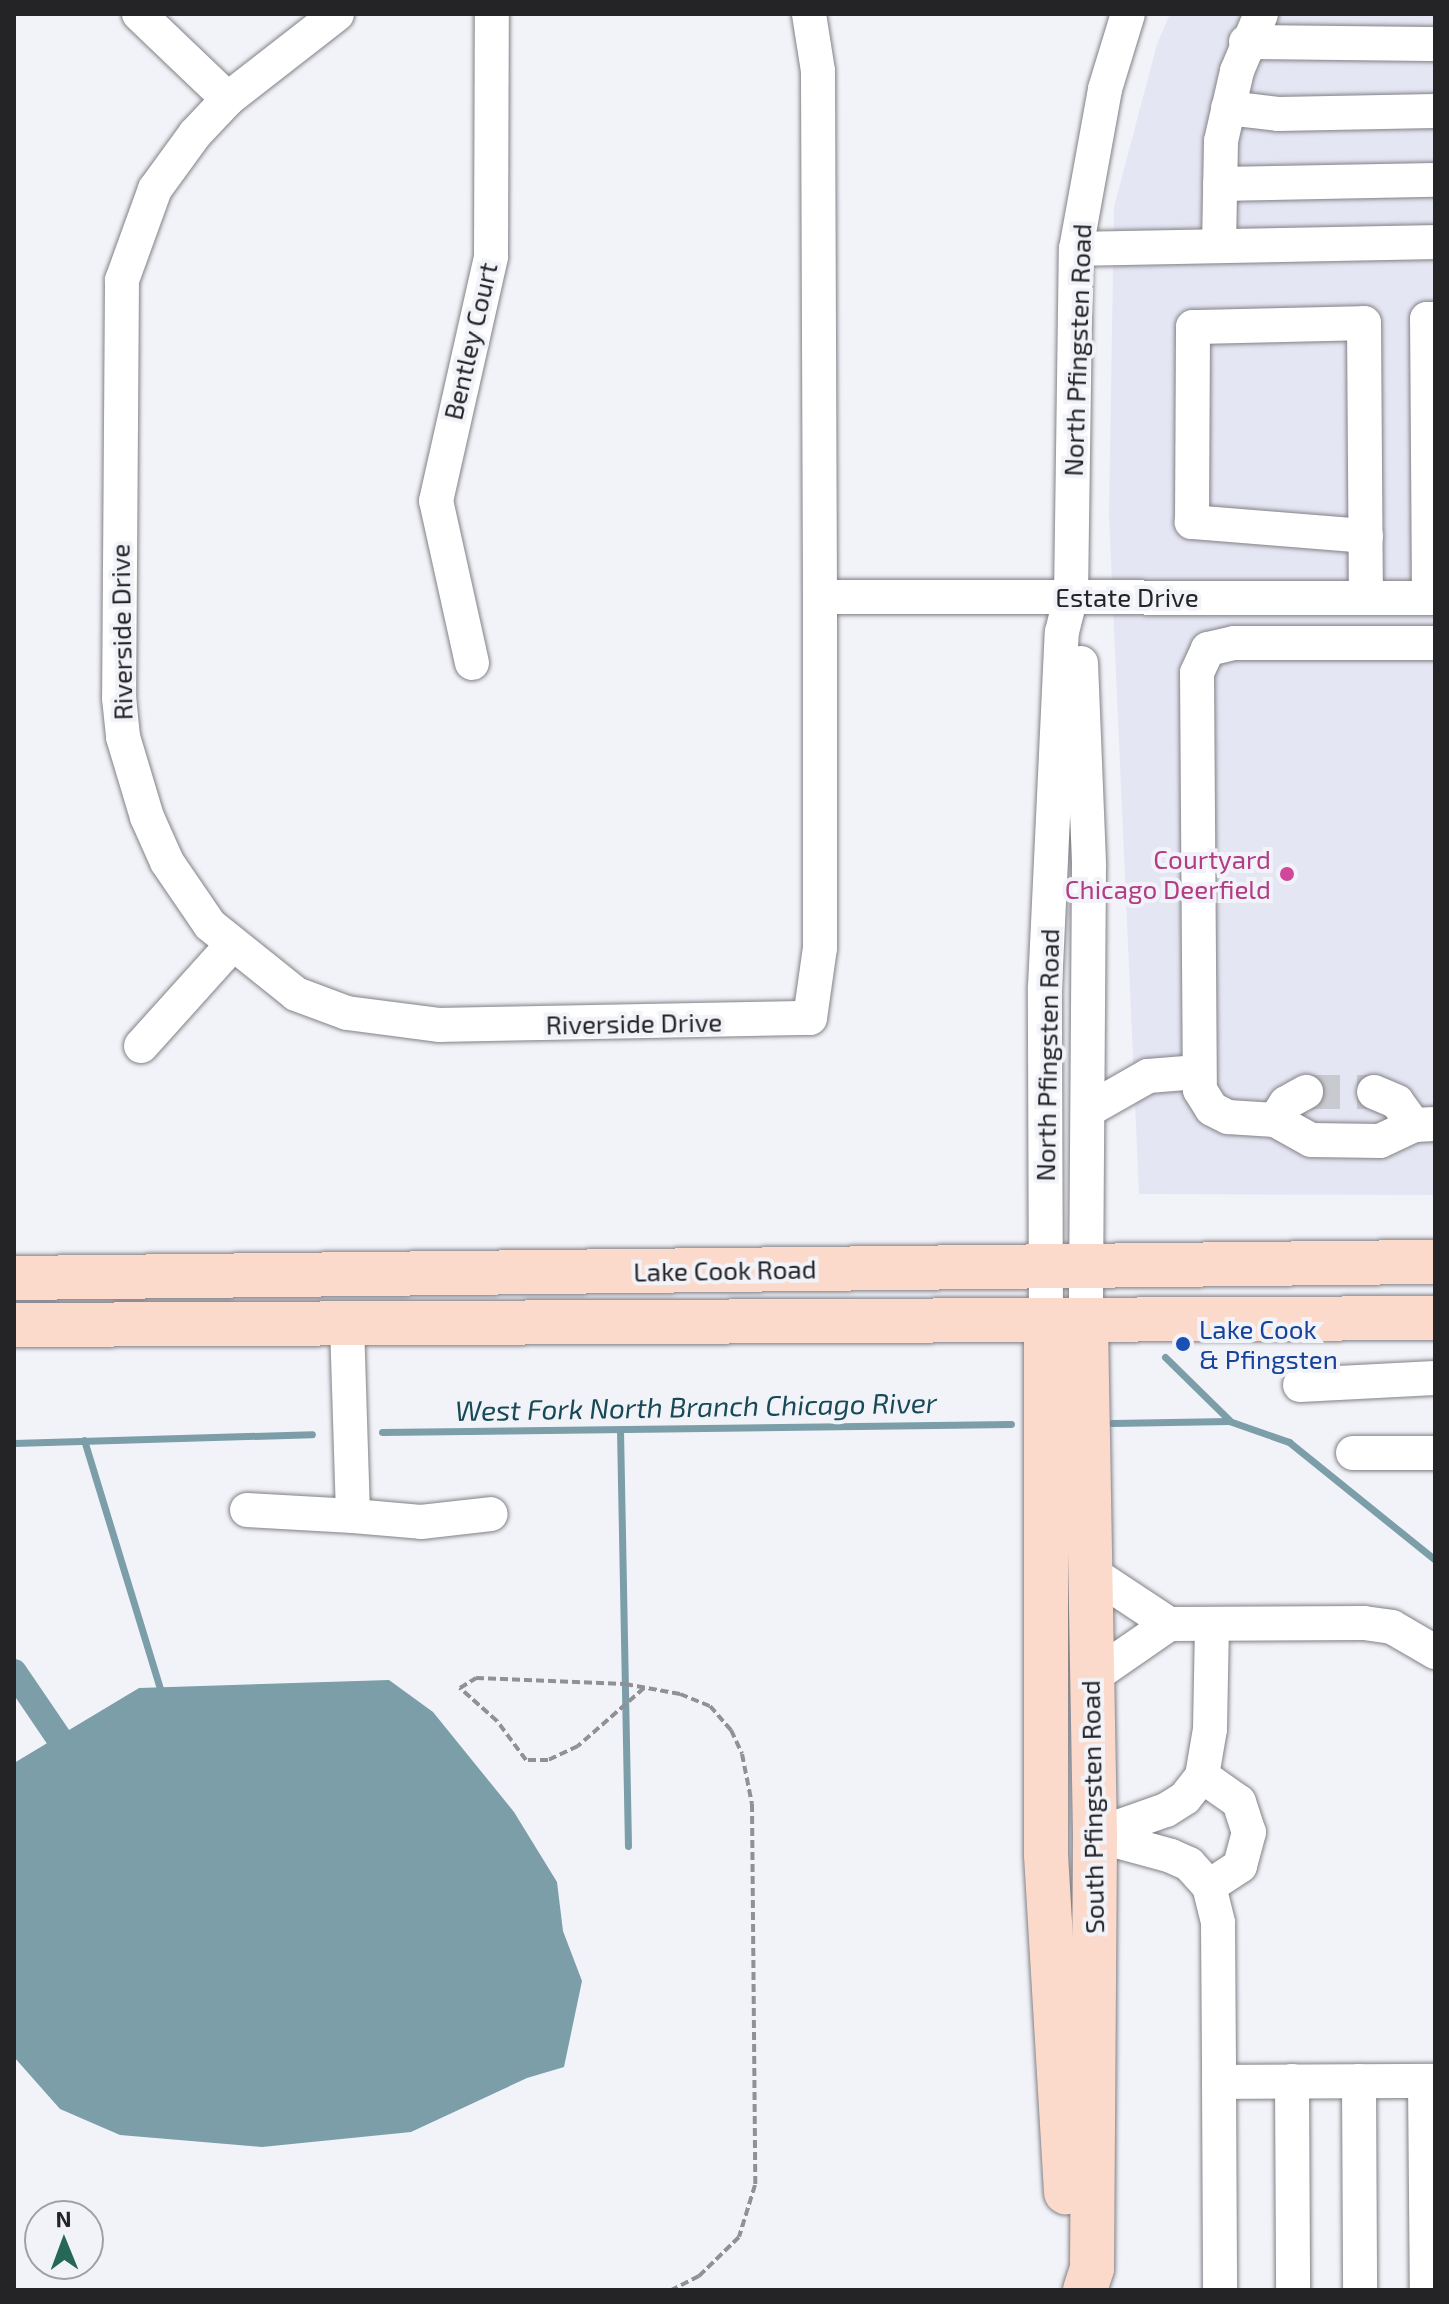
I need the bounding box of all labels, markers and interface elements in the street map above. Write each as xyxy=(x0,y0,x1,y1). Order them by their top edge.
street label: North Pfingsten Road xyxy=(1057,223,1097,477)
street label: Bentley Court xyxy=(437,259,503,423)
street label: Riverside Drive xyxy=(104,543,138,721)
street label: Estate Drive xyxy=(1055,581,1199,613)
place label: Courtyard Chicago Deerfield xyxy=(1065,843,1271,904)
marker: Courtyard Chicago Deerfield xyxy=(1278,865,1296,883)
street label: North Pfingsten Road xyxy=(1029,928,1065,1182)
street label: Riverside Drive xyxy=(545,1006,723,1040)
street label: Lake Cook Road xyxy=(633,1253,817,1287)
place label: Lake Cook & Pfingsten xyxy=(1199,1313,1338,1374)
marker: Lake Cook & Pfingsten xyxy=(1174,1335,1192,1353)
water label: West Fork North Branch Chicago River xyxy=(455,1385,937,1427)
street label: South Pfingsten Road xyxy=(1074,1680,1110,1934)
north arrow xyxy=(24,2200,104,2280)
text: N xyxy=(55,2205,72,2231)

